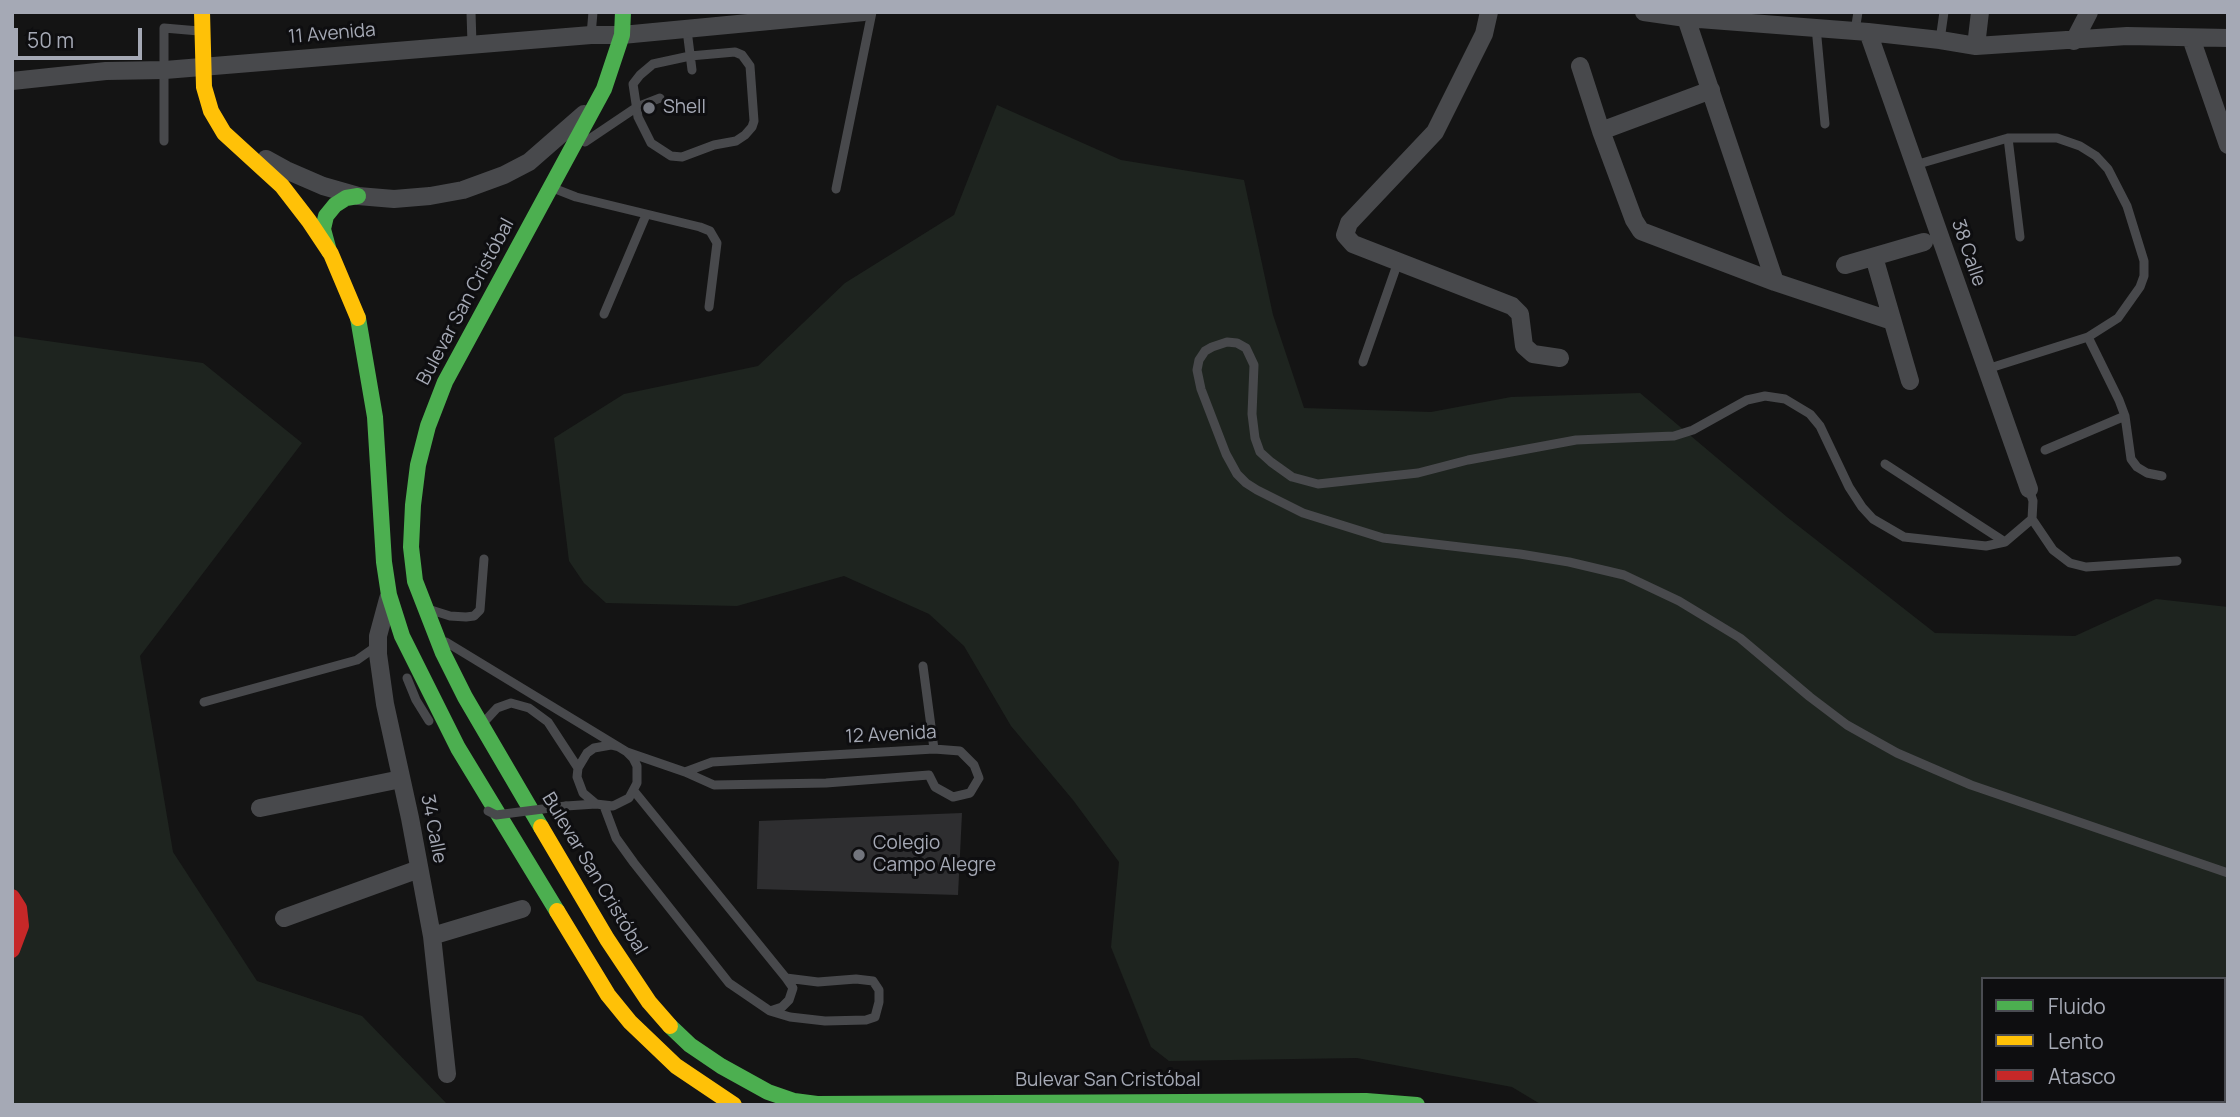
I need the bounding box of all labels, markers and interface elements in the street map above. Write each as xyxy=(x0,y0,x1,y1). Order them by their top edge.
scale bar xyxy=(18,14,145,58)
street label: 11 Avenida xyxy=(287,19,377,49)
text: 50 m xyxy=(27,26,74,54)
place label: Shell xyxy=(663,97,706,119)
marker: Shell xyxy=(641,100,657,116)
street label: Bulevar San Cristóbal xyxy=(412,215,520,389)
street label: 38 Calle xyxy=(1946,216,1990,290)
street label: 12 Avenida xyxy=(845,721,937,749)
street label: Bulevar San Cristóbal xyxy=(537,789,651,959)
street label: 34 Calle xyxy=(415,793,451,865)
place label: Colegio Campo Alegre xyxy=(873,833,996,877)
marker: Colegio Campo Alegre xyxy=(851,847,867,863)
legend xyxy=(1981,977,2226,1103)
text: Fluido xyxy=(2048,992,2106,1020)
text: Lento xyxy=(2048,1027,2104,1055)
text: Atasco xyxy=(2048,1062,2116,1090)
street label: Bulevar San Cristóbal xyxy=(1015,1070,1201,1092)

